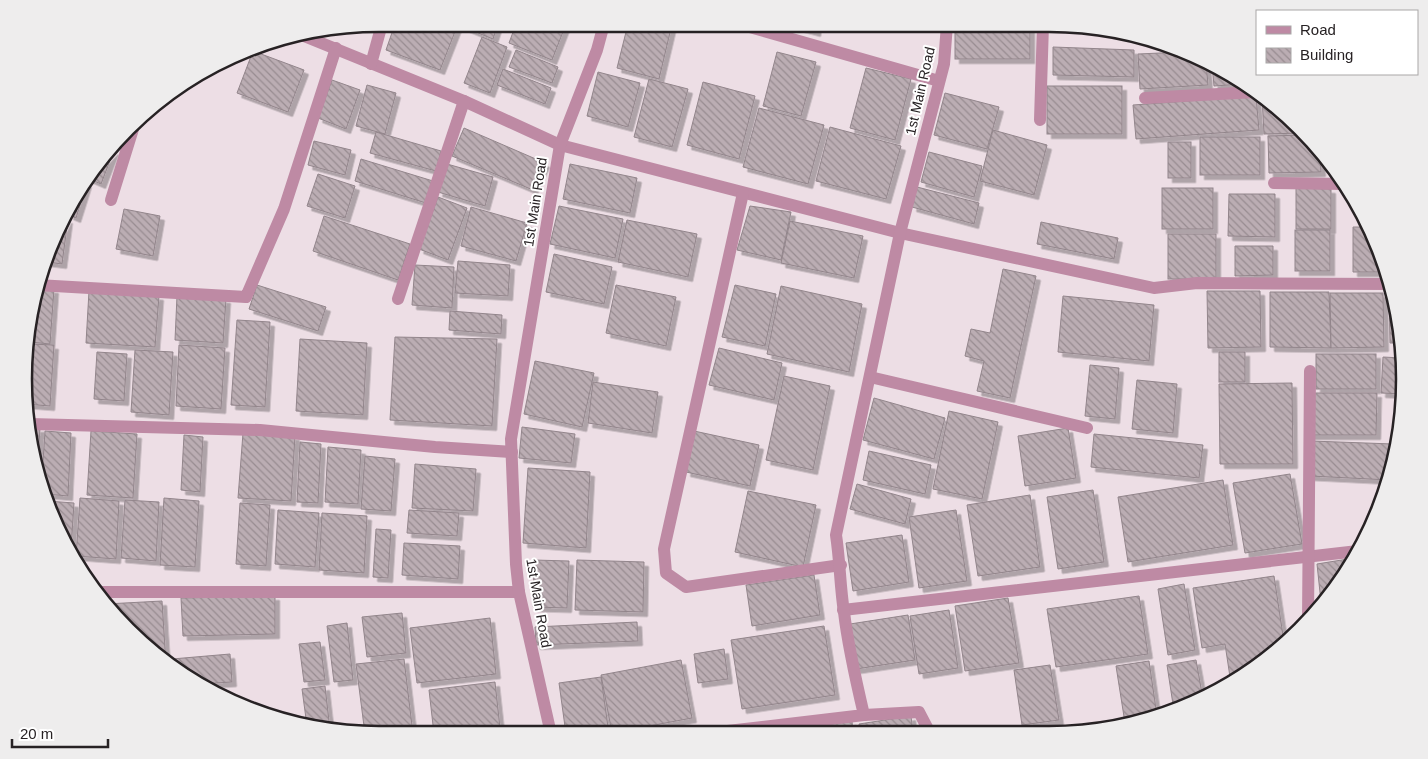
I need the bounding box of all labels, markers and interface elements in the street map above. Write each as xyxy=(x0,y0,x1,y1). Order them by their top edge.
legend xyxy=(1256,10,1418,75)
text: Road xyxy=(1300,21,1336,38)
street label: 1st Main Road xyxy=(902,45,938,137)
text: Building xyxy=(1300,46,1353,63)
street label: 1st Main Road xyxy=(520,156,550,248)
street label: 1st Main Road xyxy=(523,557,555,649)
scale bar xyxy=(12,716,109,748)
text: 20 m xyxy=(20,725,53,742)

